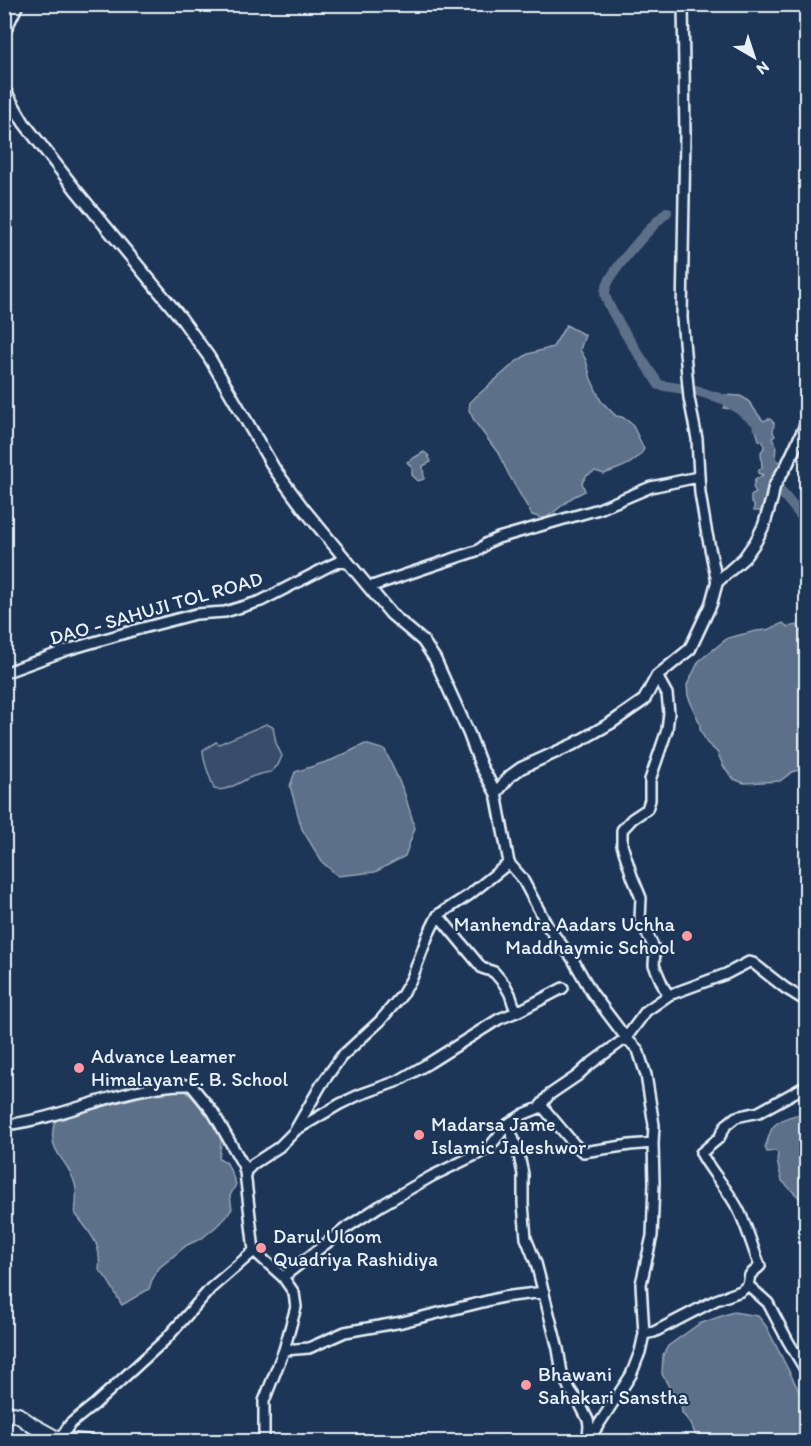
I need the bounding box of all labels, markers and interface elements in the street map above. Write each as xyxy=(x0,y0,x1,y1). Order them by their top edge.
north arrow xyxy=(724,27,784,87)
text: N xyxy=(753,57,773,79)
street label: DAO - SAHUJI TOL ROAD xyxy=(47,566,265,650)
place label: Manhendra Aadars Uchha Maddhaymic School xyxy=(454,912,676,959)
marker: Manhendra Aadars Uchha Maddhaymic School xyxy=(680,929,694,943)
place label: Advance Learner Himalayan E. B. School xyxy=(91,1044,288,1091)
marker: Advance Learner Himalayan E. B. School xyxy=(72,1061,86,1075)
place label: Madarsa Jame Islamic Jaleshwor xyxy=(431,1112,586,1159)
marker: Madarsa Jame Islamic Jaleshwor xyxy=(412,1128,426,1142)
place label: Darul Uloom Quadriya Rashidiya xyxy=(273,1224,438,1271)
marker: Darul Uloom Quadriya Rashidiya xyxy=(254,1241,268,1255)
place label: Bhawani Sahakari Sanstha xyxy=(538,1362,689,1409)
marker: Bhawani Sahakari Sanstha xyxy=(519,1378,533,1392)

